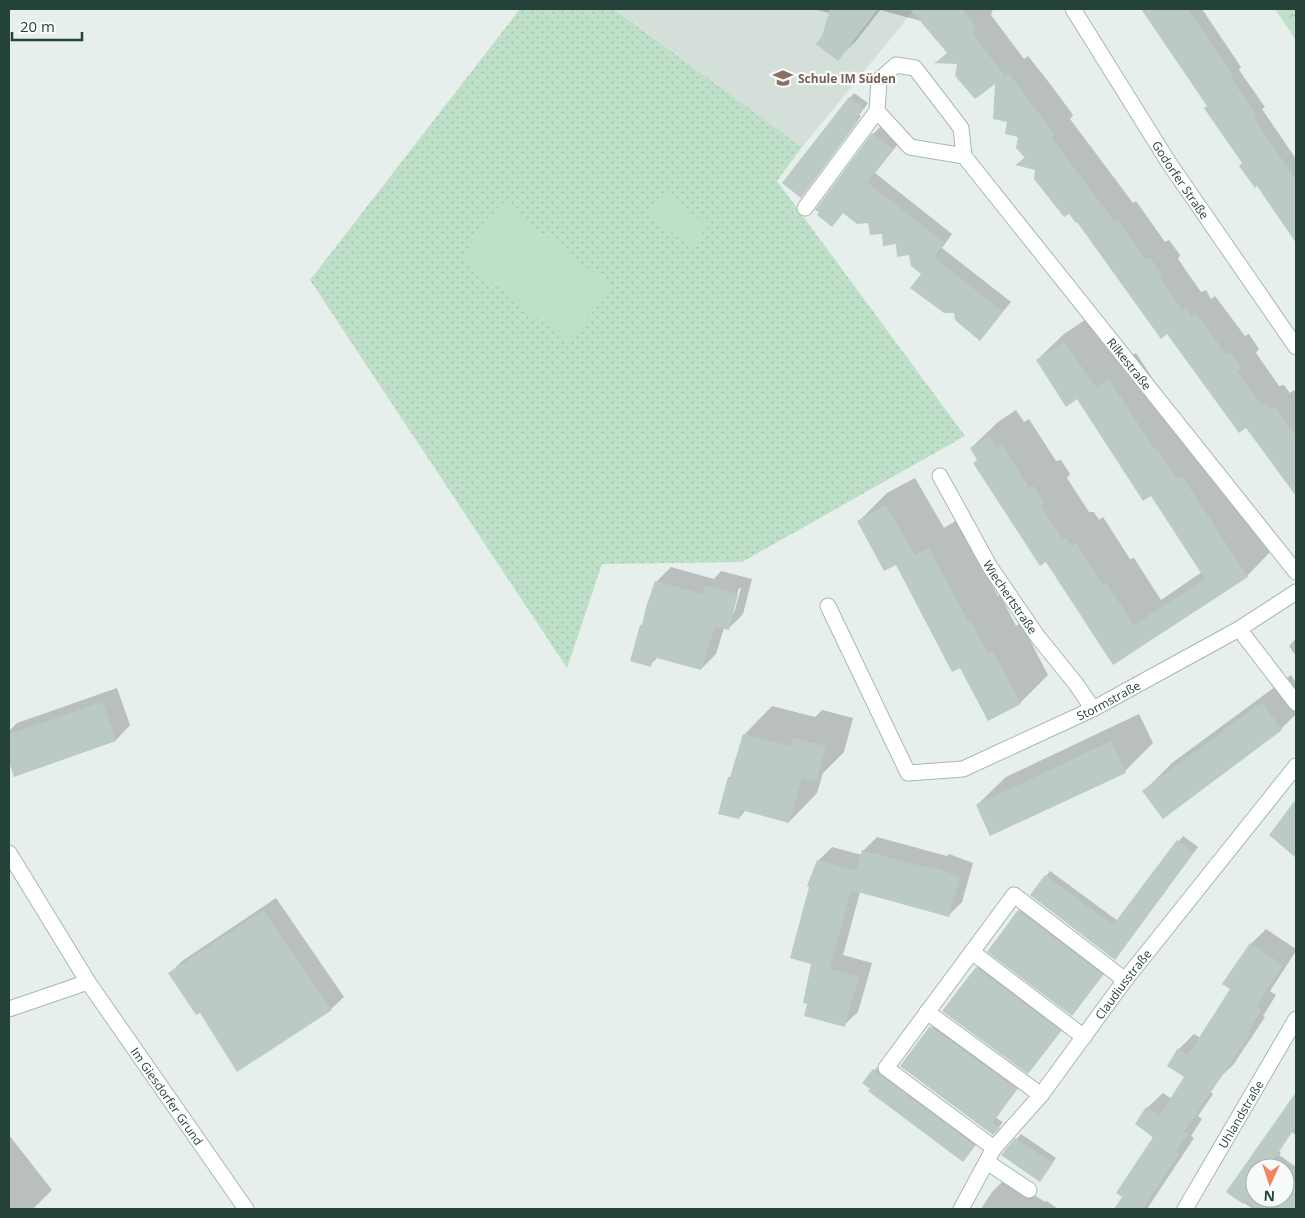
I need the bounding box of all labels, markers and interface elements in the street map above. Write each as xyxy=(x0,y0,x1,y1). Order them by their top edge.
scale bar xyxy=(12,10,82,42)
text: 20 m xyxy=(20,16,55,36)
school or university icon: Schule IM Süden xyxy=(772,67,794,89)
place label: Schule IM Süden xyxy=(798,70,896,87)
street label: Godorfer Straße xyxy=(1149,137,1214,222)
street label: Rilkestraße xyxy=(1104,334,1156,394)
street label: Wiechertstraße xyxy=(979,557,1042,637)
street label: Stormstraße xyxy=(1074,676,1143,724)
street label: Claudiusstraße xyxy=(1091,945,1155,1023)
street label: Im Giesdorfer Grund xyxy=(127,1043,207,1148)
street label: Uhlandstraße xyxy=(1214,1077,1267,1151)
north arrow xyxy=(1245,1158,1295,1208)
text: N xyxy=(1263,1187,1275,1206)

